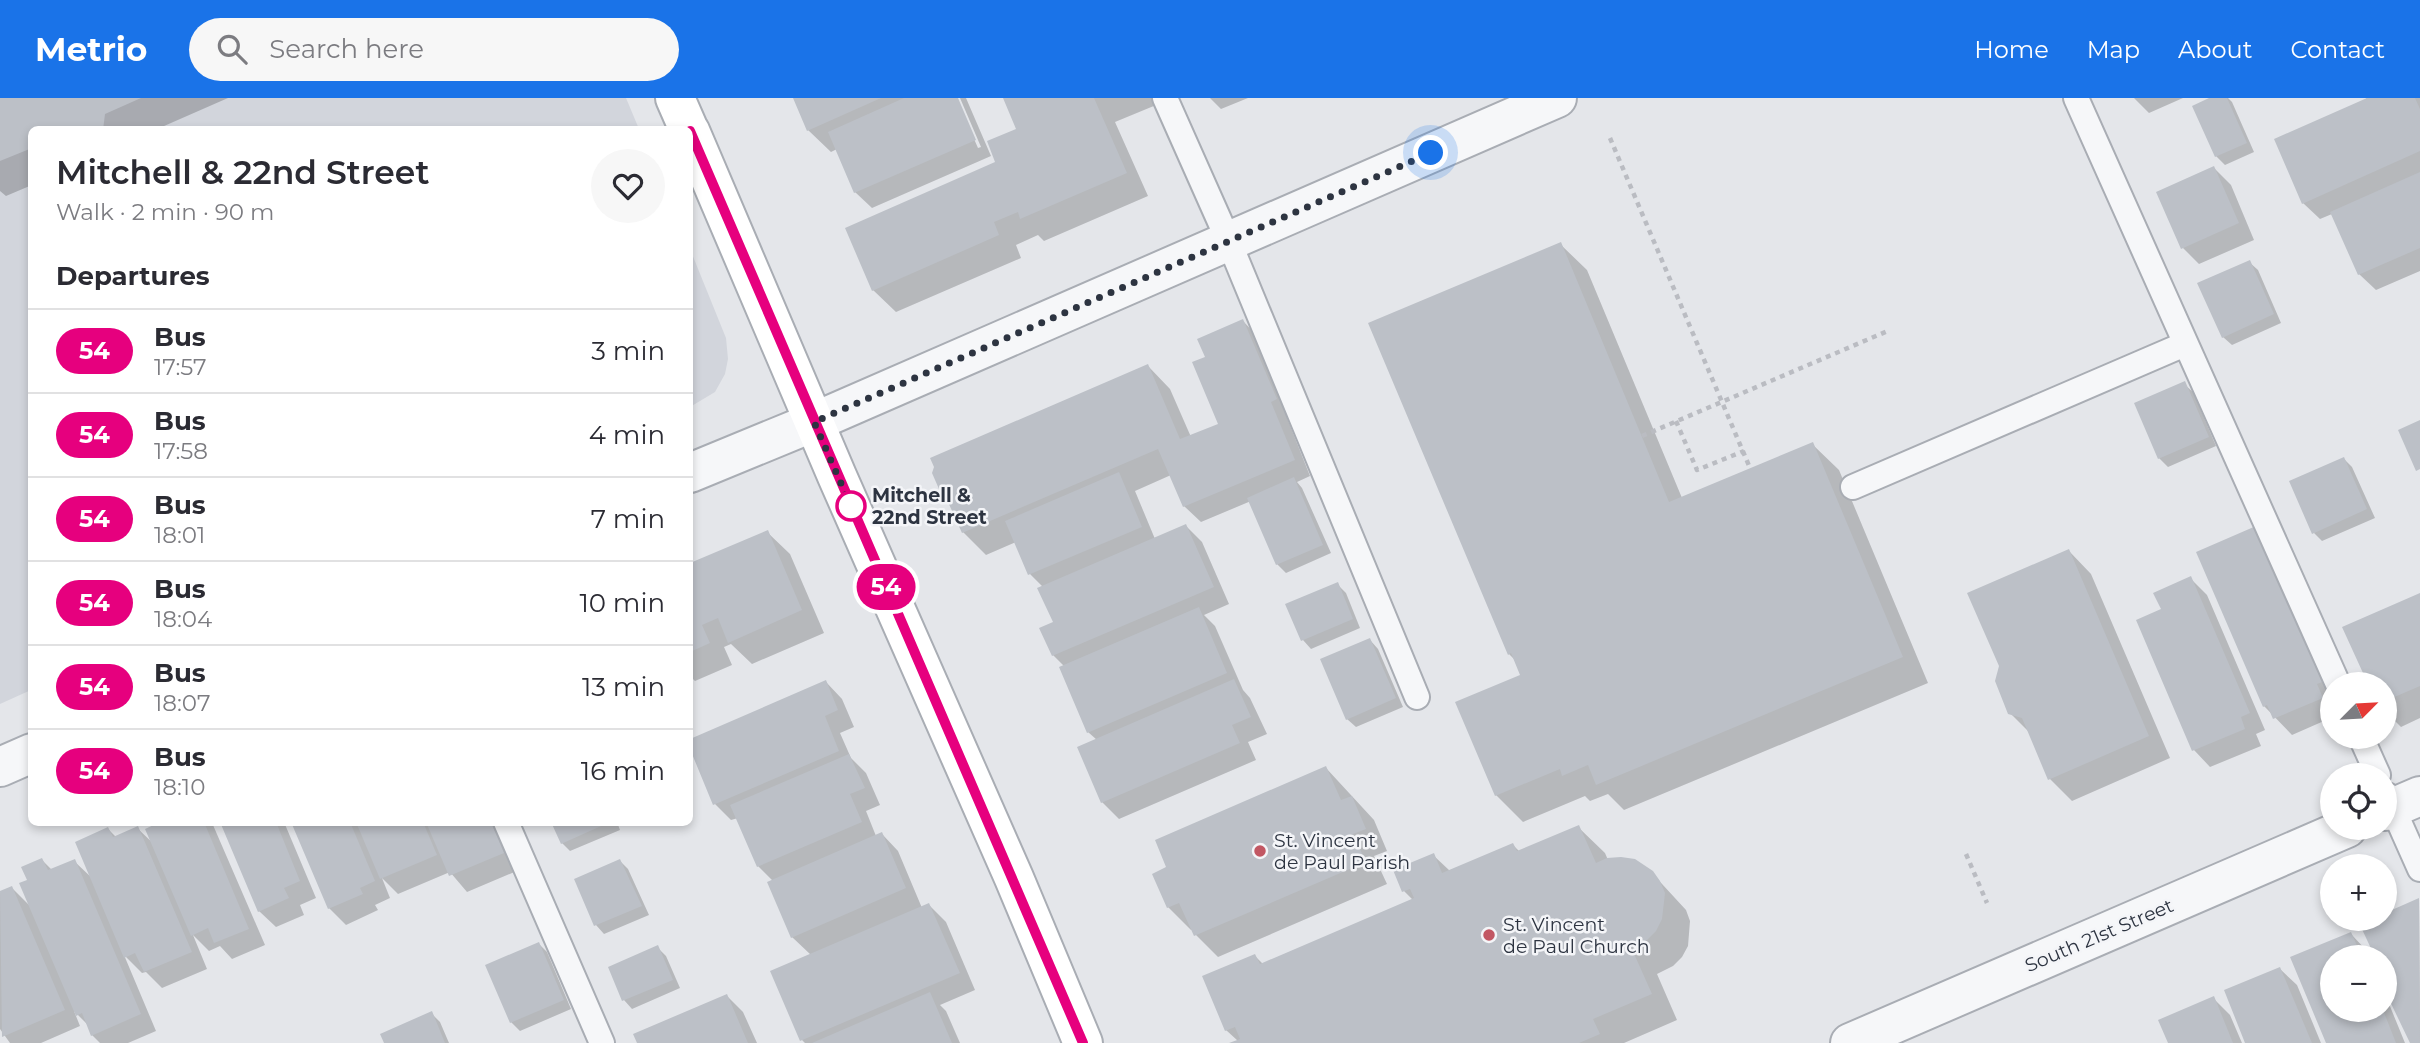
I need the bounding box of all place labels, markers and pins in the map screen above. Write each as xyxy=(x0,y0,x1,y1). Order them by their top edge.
place label: Mitchell & 22nd Street xyxy=(872,484,987,529)
marker: Mitchell & 22nd Street xyxy=(836,491,866,521)
place label: St. Vincent de Paul Parish xyxy=(1274,829,1410,874)
marker: St. Vincent de Paul Parish xyxy=(1252,843,1268,859)
place label: St. Vincent de Paul Church xyxy=(1503,913,1650,958)
marker: St. Vincent de Paul Church xyxy=(1481,927,1497,943)

